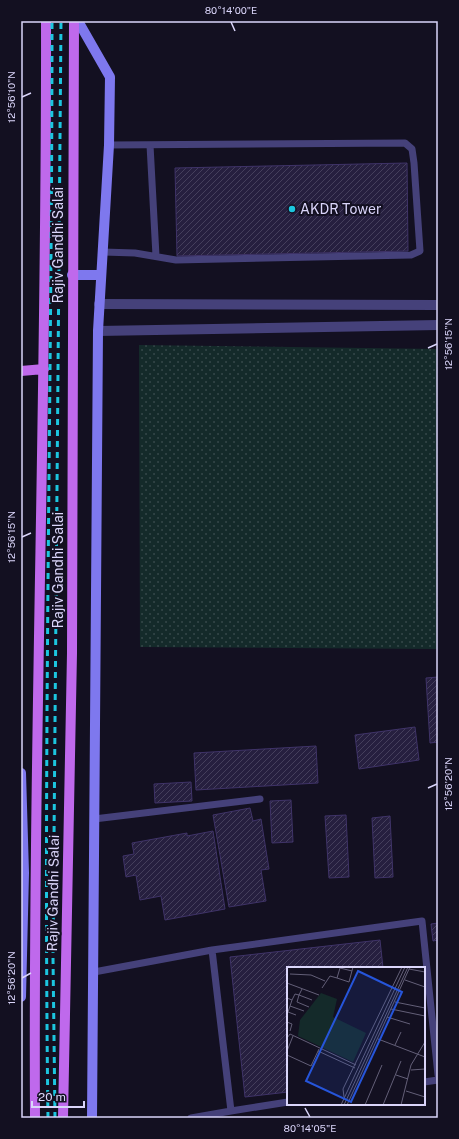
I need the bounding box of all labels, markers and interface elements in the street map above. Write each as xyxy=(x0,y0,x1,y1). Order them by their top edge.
text: 80°14'00"E xyxy=(205,4,257,16)
text: 12°56'10"N xyxy=(5,71,17,123)
street label: Rajiv Gandhi Salai xyxy=(50,187,66,303)
place label: AKDR Tower xyxy=(300,201,381,217)
marker: AKDR Tower xyxy=(287,204,297,214)
text: 12°56'15"N xyxy=(442,318,454,370)
text: 12°56'15"N xyxy=(5,511,17,563)
street label: Rajiv Gandhi Salai xyxy=(50,512,66,628)
text: 12°56'20"N xyxy=(442,757,454,811)
street label: Rajiv Gandhi Salai xyxy=(44,835,62,951)
text: 12°56'20"N xyxy=(5,951,17,1005)
inset map xyxy=(287,967,425,1105)
scale bar xyxy=(32,1083,84,1109)
text: 20 m xyxy=(38,1090,66,1104)
text: 80°14'05"E xyxy=(284,1122,336,1134)

